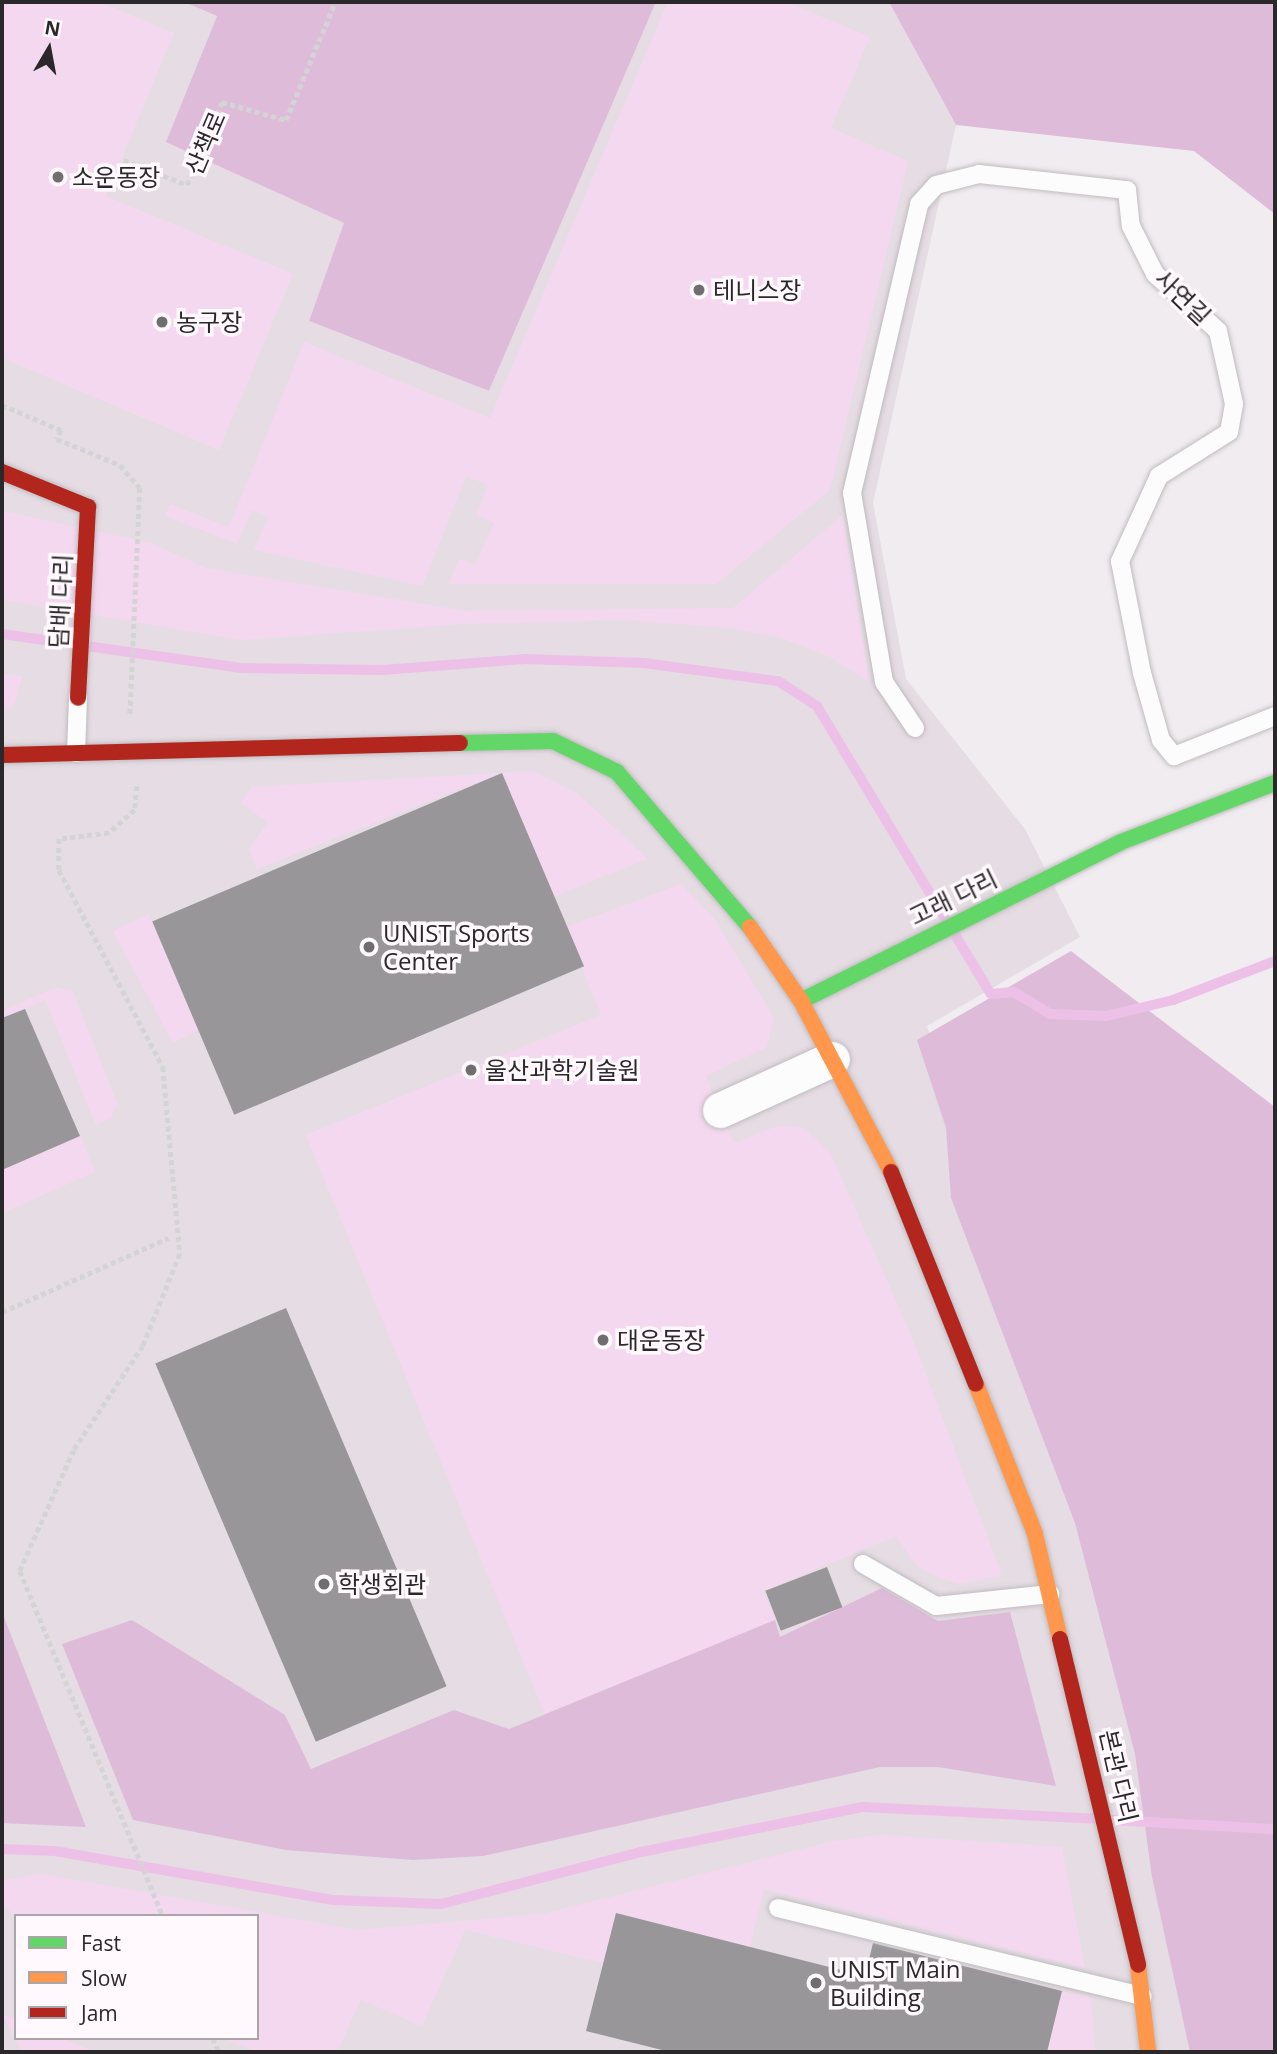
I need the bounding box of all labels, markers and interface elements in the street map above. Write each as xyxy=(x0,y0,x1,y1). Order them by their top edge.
north arrow xyxy=(14,14,84,84)
text: N xyxy=(43,14,63,42)
street label: 산책로 xyxy=(179,107,231,179)
place label: 소운동장 xyxy=(72,163,160,191)
marker: 소운동장 xyxy=(50,169,66,185)
street label: 사연길 xyxy=(1149,264,1217,330)
place label: 테니스장 xyxy=(713,276,801,304)
marker: 테니스장 xyxy=(691,282,707,298)
place label: 농구장 xyxy=(176,308,242,336)
marker: 농구장 xyxy=(154,314,170,330)
street label: 담배 다리 xyxy=(43,553,77,649)
street label: 고래 다리 xyxy=(904,863,1002,931)
place label: UNIST Sports Center xyxy=(383,919,530,975)
marker: UNIST Sports Center xyxy=(361,939,377,955)
place label: 울산과학기술원 xyxy=(485,1056,640,1084)
marker: 울산과학기술원 xyxy=(463,1062,479,1078)
place label: 대운동장 xyxy=(617,1326,705,1354)
marker: 대운동장 xyxy=(595,1332,611,1348)
place label: 학생회관 xyxy=(338,1570,426,1598)
marker: 학생회관 xyxy=(316,1576,332,1592)
street label: 본관 다리 xyxy=(1094,1727,1144,1825)
legend xyxy=(14,1914,259,2040)
text: Fast xyxy=(81,1929,121,1957)
place label: UNIST Main Building xyxy=(830,1955,961,2011)
text: Slow xyxy=(81,1964,127,1992)
marker: UNIST Main Building xyxy=(808,1975,824,1991)
text: Jam xyxy=(81,1999,118,2027)

